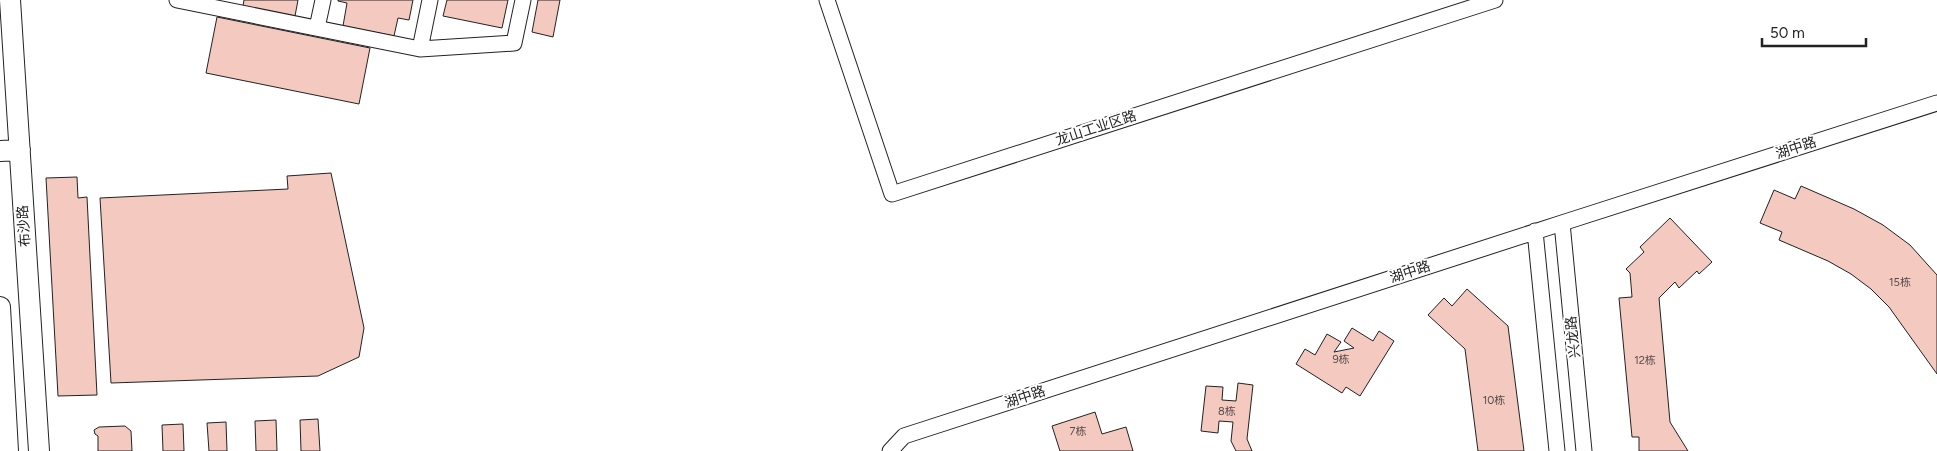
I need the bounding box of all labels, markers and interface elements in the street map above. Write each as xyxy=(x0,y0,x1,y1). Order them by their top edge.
scale bar xyxy=(1762,15,1866,47)
text: 50 m xyxy=(1770,24,1805,42)
street label: 龙山工业区路 xyxy=(1053,107,1139,149)
street label: 湖中路 xyxy=(1773,133,1819,163)
street label: 布沙路 xyxy=(14,204,34,248)
street label: 湖中路 xyxy=(1387,257,1433,287)
house number: 15栋 xyxy=(1889,276,1911,289)
street label: 兴龙路 xyxy=(1562,315,1584,359)
house number: 9栋 xyxy=(1332,353,1350,366)
house number: 12栋 xyxy=(1634,354,1656,367)
street label: 湖中路 xyxy=(1002,382,1048,412)
house number: 10栋 xyxy=(1483,394,1505,407)
house number: 8栋 xyxy=(1218,405,1236,418)
house number: 7栋 xyxy=(1070,425,1086,438)

